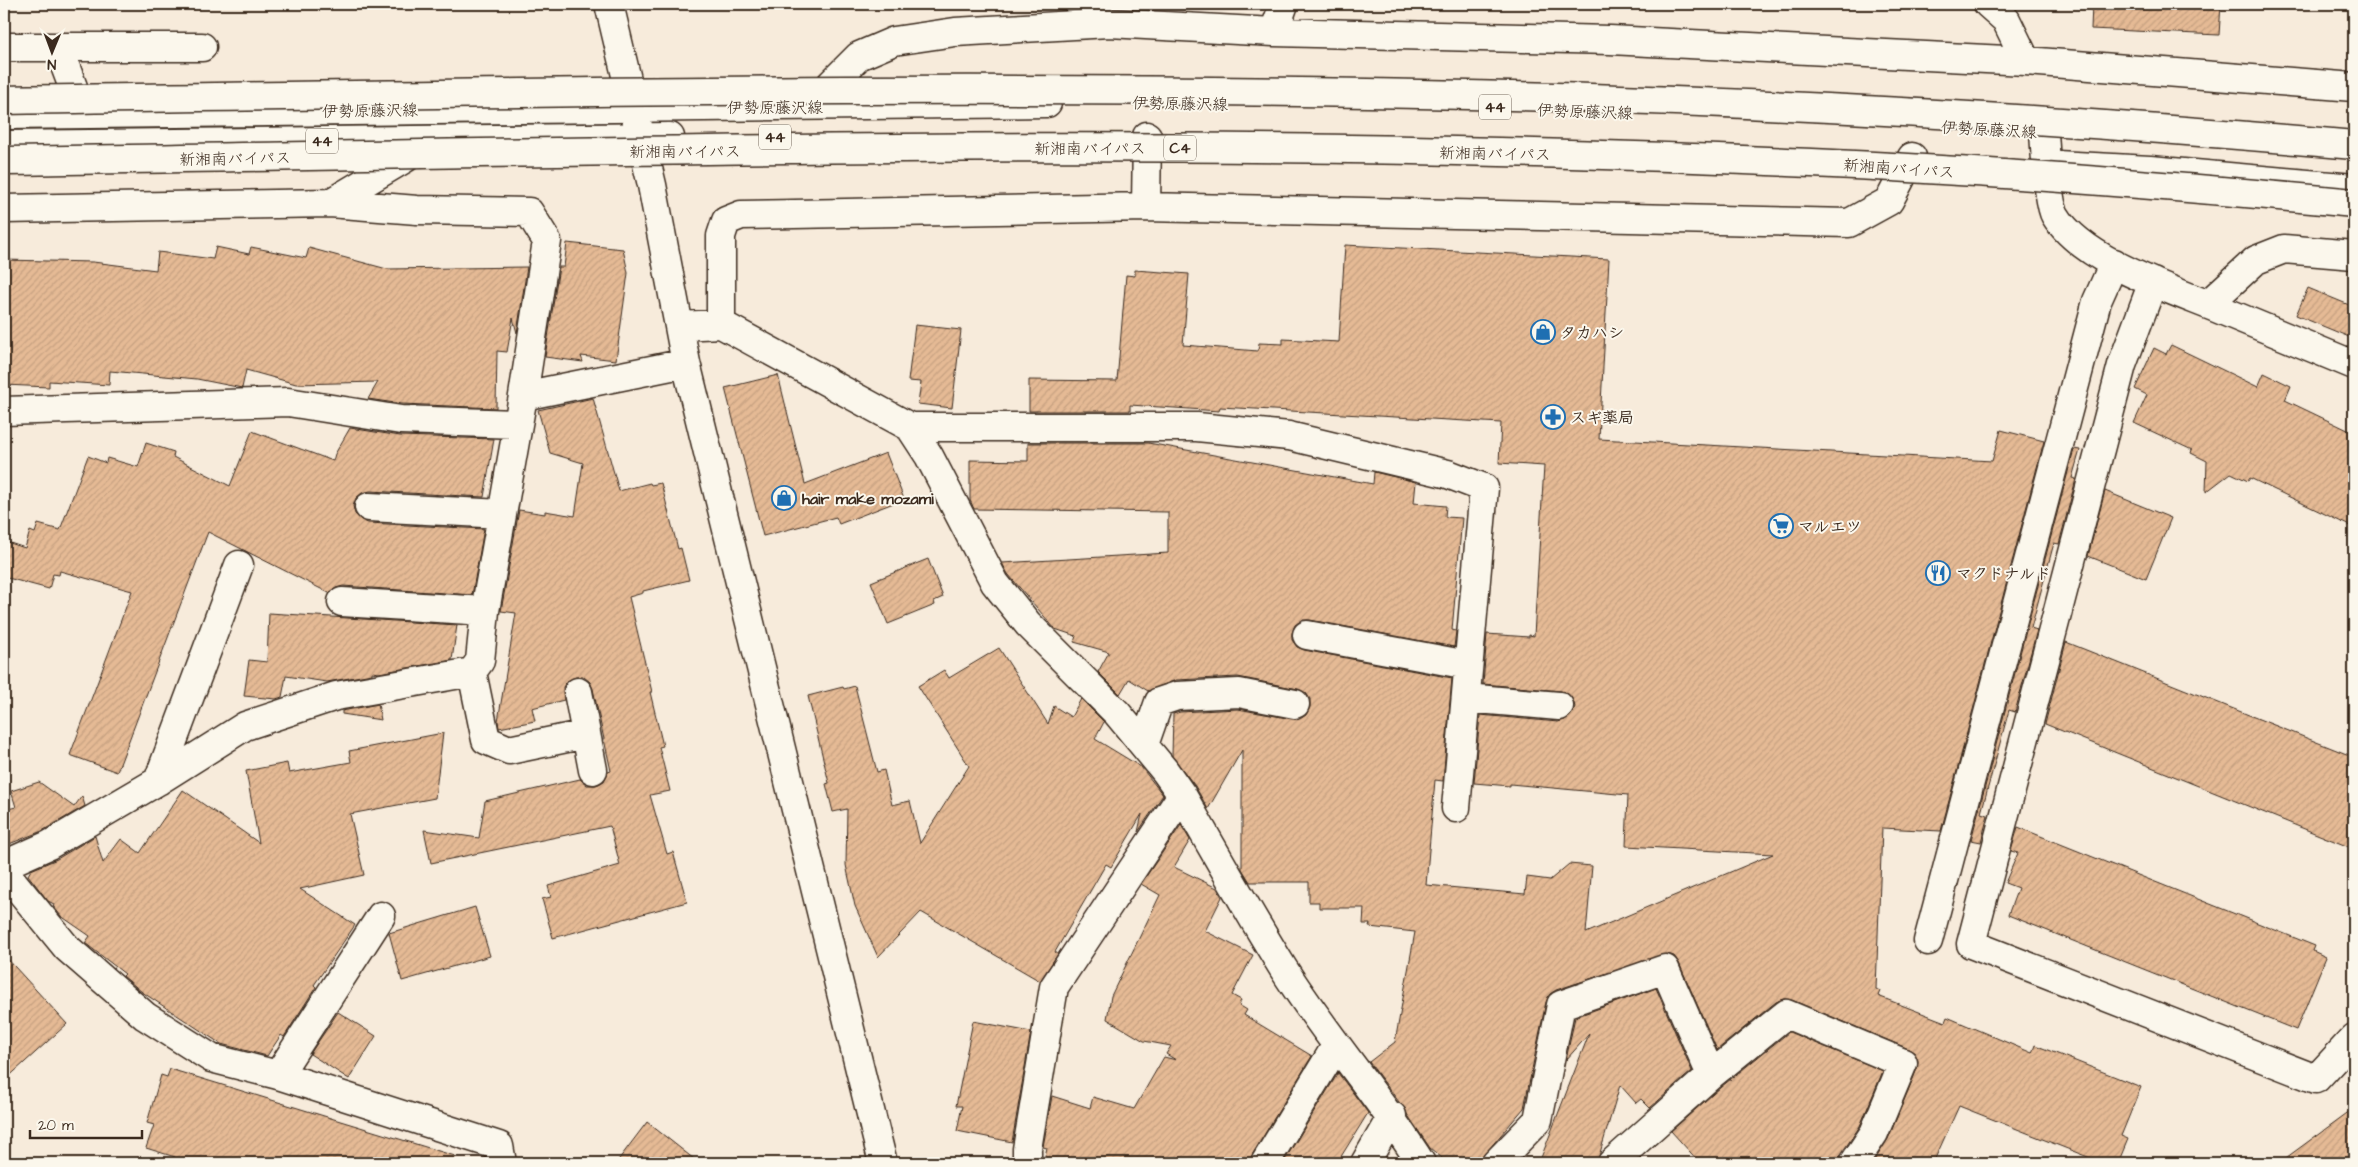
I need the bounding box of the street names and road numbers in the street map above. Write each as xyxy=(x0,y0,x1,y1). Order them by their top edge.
street label: 伊勢原藤沢線 xyxy=(1132,92,1228,116)
road number: 44 xyxy=(1479,94,1511,120)
street label: 伊勢原藤沢線 xyxy=(727,97,823,119)
street label: 伊勢原藤沢線 xyxy=(322,99,418,123)
street label: 伊勢原藤沢線 xyxy=(1537,99,1633,125)
street label: 伊勢原藤沢線 xyxy=(1940,117,2037,143)
road number: 44 xyxy=(759,124,791,150)
road number: 44 xyxy=(306,128,338,154)
road number: C4 xyxy=(1164,136,1196,160)
street label: 新湘南バイパス xyxy=(1034,138,1146,160)
street label: 新湘南バイパス xyxy=(629,141,741,163)
street label: 新湘南バイパス xyxy=(1439,142,1551,166)
street label: 新湘南バイパス xyxy=(179,147,291,171)
street label: 新湘南バイパス xyxy=(1842,154,1955,184)

